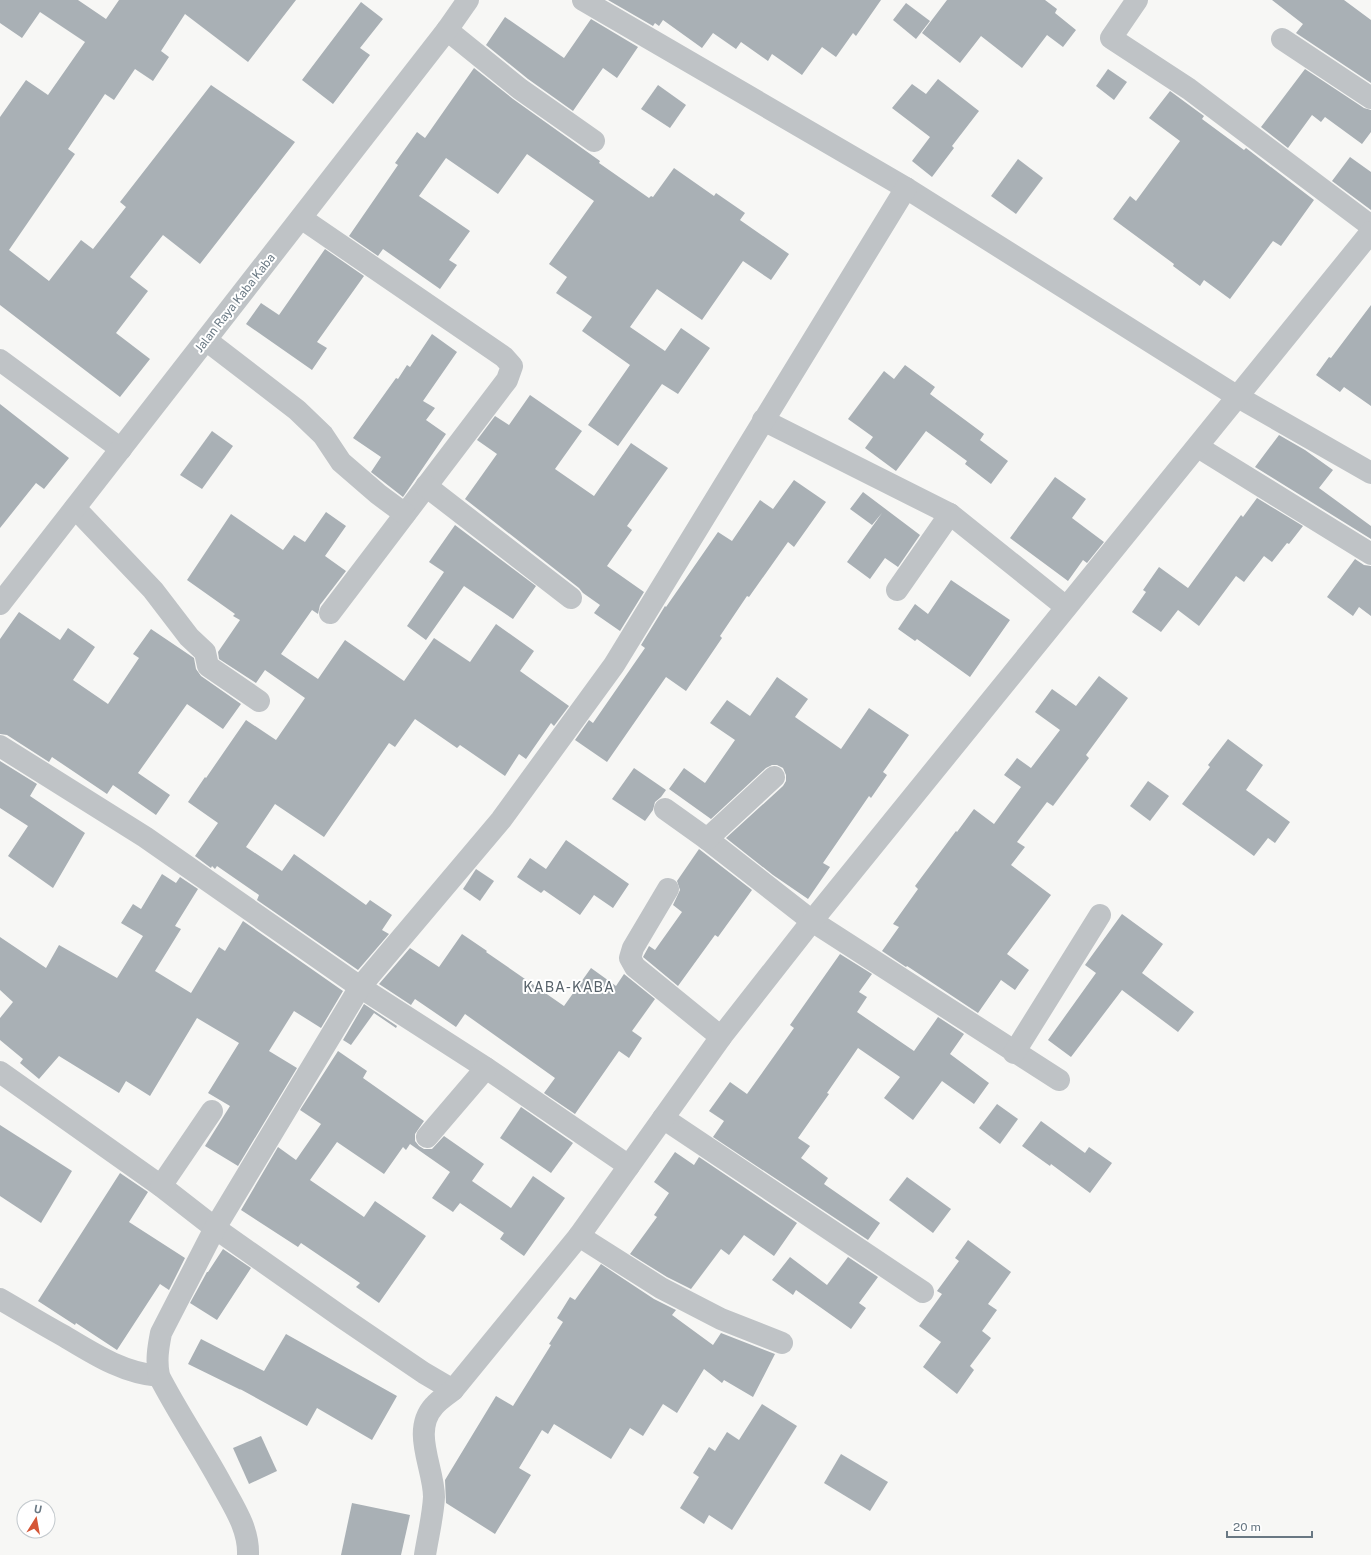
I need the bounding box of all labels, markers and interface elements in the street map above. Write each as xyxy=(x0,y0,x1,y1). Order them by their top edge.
street label: Jalan Raya Kaba Kaba xyxy=(192,251,278,355)
district label: KABA-KABA xyxy=(523,979,615,995)
north arrow xyxy=(16,1499,56,1539)
text: U xyxy=(33,1503,43,1516)
scale bar xyxy=(1227,1513,1312,1539)
text: 20 m xyxy=(1233,1520,1261,1534)

